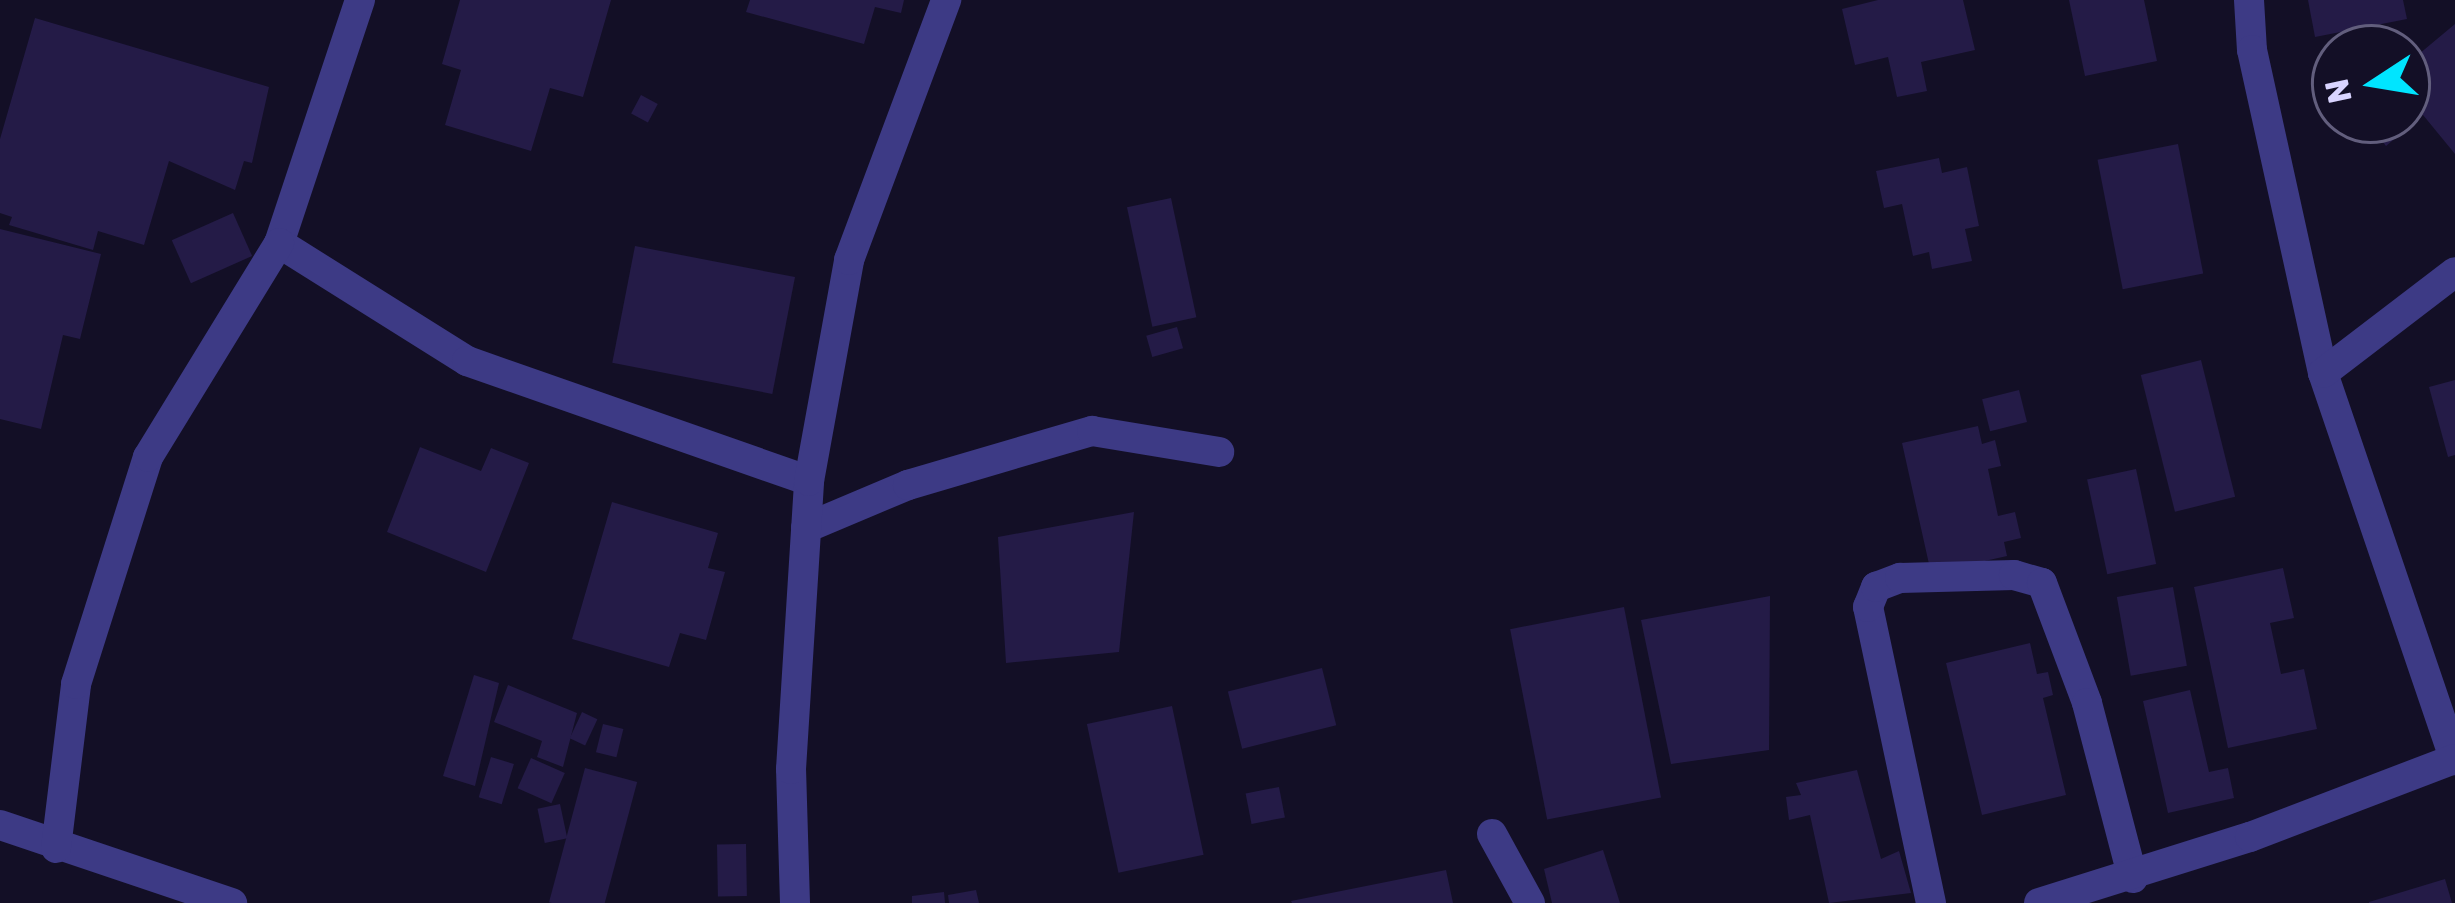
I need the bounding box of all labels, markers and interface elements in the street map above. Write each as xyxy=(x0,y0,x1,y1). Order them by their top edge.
north arrow xyxy=(2311,24,2431,144)
text: N xyxy=(2317,75,2360,107)

